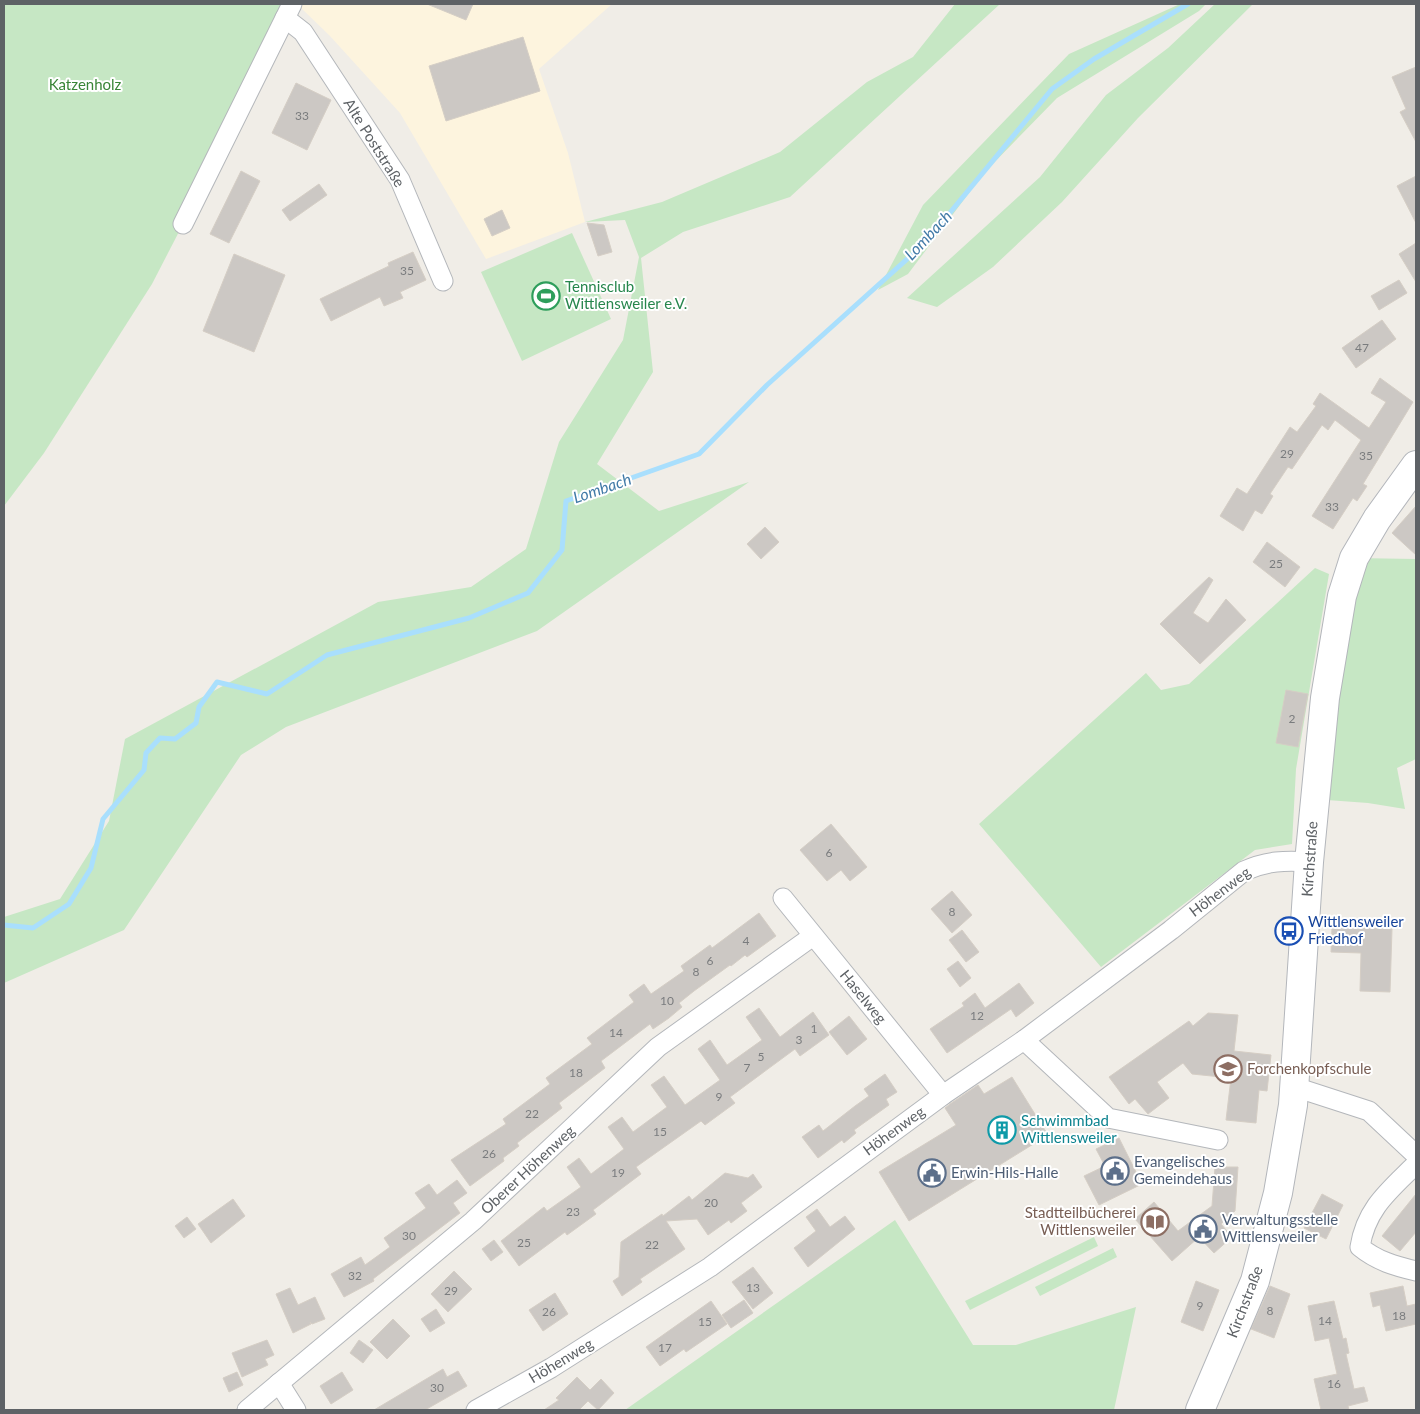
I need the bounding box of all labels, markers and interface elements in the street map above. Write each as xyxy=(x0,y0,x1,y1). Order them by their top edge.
park label: Katzenholz xyxy=(49,75,122,93)
street label: Alte Poststraße xyxy=(340,95,409,190)
house number: 33 xyxy=(295,108,309,123)
water label: Lombach xyxy=(900,206,955,263)
house number: 35 xyxy=(400,263,414,278)
place label: Tennisclub Wittlensweiler e.V. xyxy=(565,277,687,312)
sports icon: Tennisclub Wittlensweiler e.V. xyxy=(531,281,561,311)
house number: 47 xyxy=(1355,340,1369,355)
house number: 29 xyxy=(1280,446,1294,461)
house number: 35 xyxy=(1359,448,1373,463)
water label: Lombach xyxy=(570,469,633,506)
house number: 33 xyxy=(1325,499,1339,514)
house number: 25 xyxy=(1269,556,1283,571)
house number: 2 xyxy=(1289,711,1296,726)
street label: Kirchstraße xyxy=(1297,821,1321,897)
house number: 6 xyxy=(826,845,833,860)
street label: Höhenweg xyxy=(1185,862,1254,920)
house number: 8 xyxy=(949,904,956,919)
place label: Wittlensweiler Friedhof xyxy=(1308,912,1404,947)
bus stop icon: Wittlensweiler Friedhof xyxy=(1274,916,1304,946)
house number: 4 xyxy=(743,933,750,948)
house number: 6 xyxy=(707,953,714,968)
house number: 8 xyxy=(693,964,700,979)
street label: Haselweg xyxy=(837,966,891,1027)
house number: 10 xyxy=(660,993,674,1008)
house number: 12 xyxy=(970,1008,984,1023)
house number: 1 xyxy=(811,1021,818,1036)
house number: 14 xyxy=(609,1025,623,1040)
house number: 3 xyxy=(796,1032,803,1047)
house number: 5 xyxy=(758,1049,765,1064)
school or university icon: Forchenkopfschule xyxy=(1213,1054,1243,1084)
place label: Forchenkopfschule xyxy=(1247,1059,1371,1077)
house number: 7 xyxy=(744,1060,751,1075)
house number: 18 xyxy=(569,1065,583,1080)
house number: 9 xyxy=(716,1089,723,1104)
street label: Höhenweg xyxy=(859,1102,928,1159)
house number: 22 xyxy=(525,1106,539,1121)
place label: Schwimmbad Wittlensweiler xyxy=(1021,1111,1117,1146)
building icon: Schwimmbad Wittlensweiler xyxy=(987,1115,1017,1145)
street label: Oberer Höhenweg xyxy=(477,1121,578,1217)
house number: 15 xyxy=(653,1124,667,1139)
house number: 26 xyxy=(482,1146,496,1161)
place label: Evangelisches Gemeindehaus xyxy=(1134,1152,1232,1187)
public building icon: Evangelisches Gemeindehaus xyxy=(1100,1156,1130,1186)
public building icon: Erwin-Hils-Halle xyxy=(917,1158,947,1188)
place label: Erwin-Hils-Halle xyxy=(951,1163,1059,1181)
house number: 19 xyxy=(611,1165,625,1180)
house number: 20 xyxy=(704,1195,718,1210)
place label: Stadtteilbücherei Wittlensweiler xyxy=(1025,1203,1137,1238)
house number: 23 xyxy=(566,1204,580,1219)
library icon: Stadtteilbücherei Wittlensweiler xyxy=(1140,1207,1170,1237)
place label: Verwaltungsstelle Wittlensweiler xyxy=(1222,1210,1338,1245)
public building icon: Verwaltungsstelle Wittlensweiler xyxy=(1188,1214,1218,1244)
house number: 30 xyxy=(402,1228,416,1243)
house number: 25 xyxy=(517,1235,531,1250)
house number: 22 xyxy=(645,1237,659,1252)
street label: Kirchstraße xyxy=(1222,1263,1266,1340)
house number: 32 xyxy=(348,1268,362,1283)
house number: 13 xyxy=(746,1280,760,1295)
house number: 29 xyxy=(444,1283,458,1298)
house number: 9 xyxy=(1197,1298,1204,1313)
house number: 8 xyxy=(1267,1303,1274,1318)
house number: 26 xyxy=(542,1304,556,1319)
house number: 18 xyxy=(1392,1308,1406,1323)
house number: 14 xyxy=(1318,1313,1332,1328)
house number: 15 xyxy=(698,1314,712,1329)
street label: Höhenweg xyxy=(525,1334,596,1386)
house number: 17 xyxy=(658,1340,672,1355)
house number: 16 xyxy=(1327,1376,1341,1391)
house number: 30 xyxy=(430,1380,444,1395)

